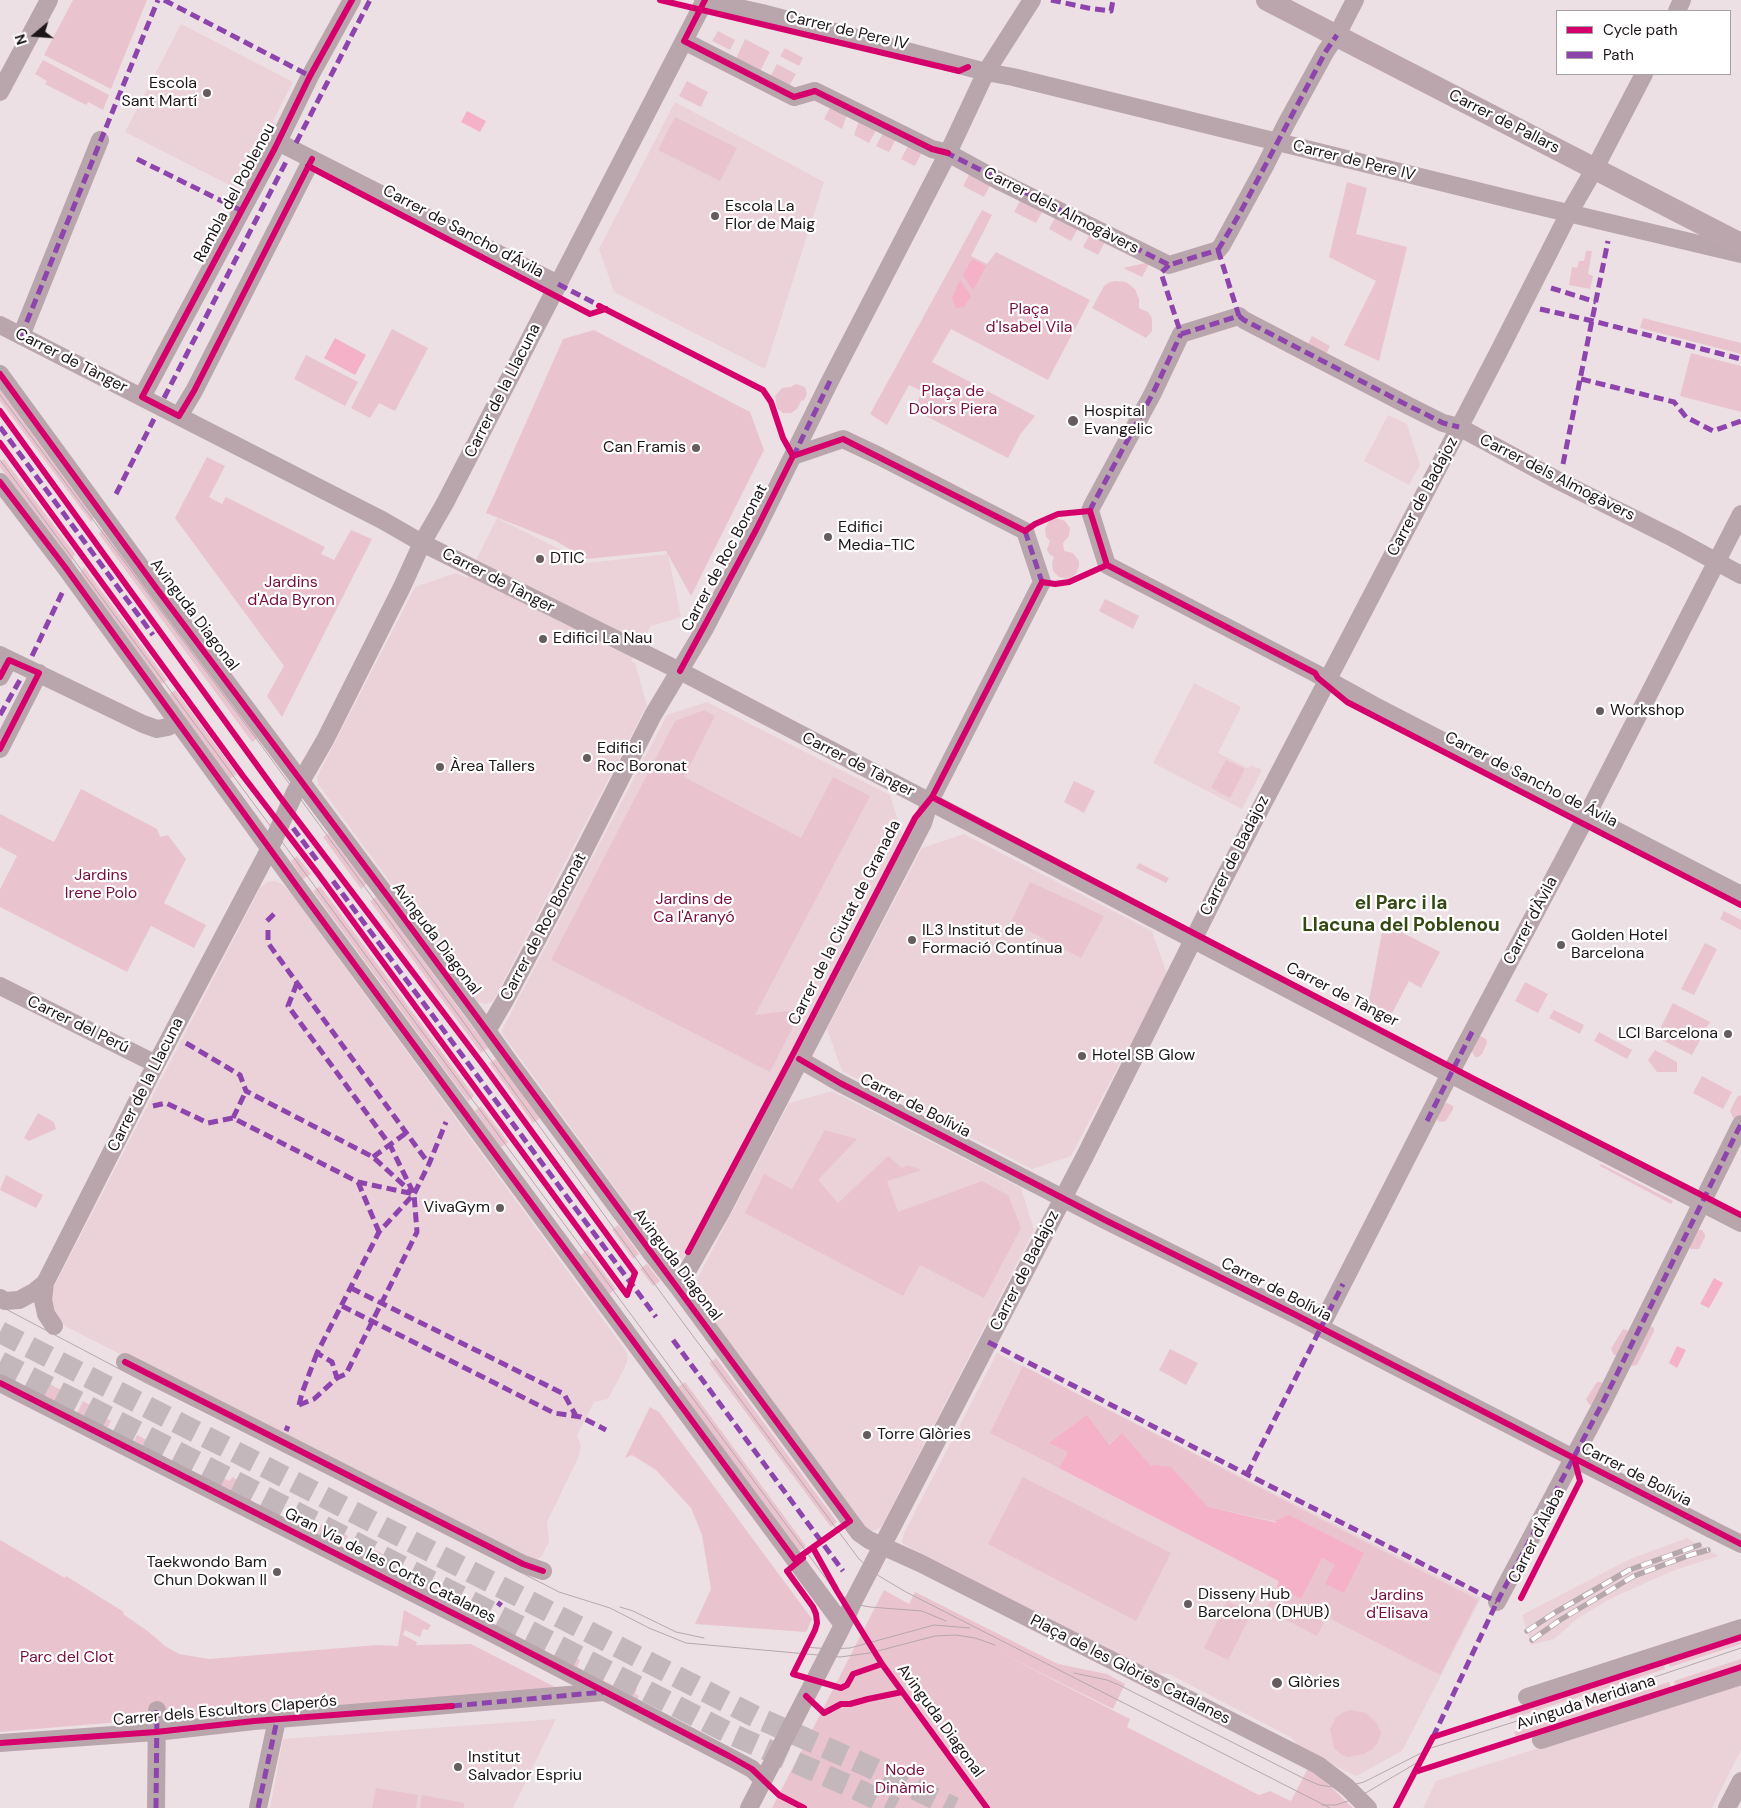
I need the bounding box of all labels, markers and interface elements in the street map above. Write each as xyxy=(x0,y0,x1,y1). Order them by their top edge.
street label: Carrer de Pere IV xyxy=(784,8,910,54)
north arrow xyxy=(10,10,60,60)
legend xyxy=(1556,10,1731,75)
text: Cycle path xyxy=(1603,20,1678,40)
text: N xyxy=(11,32,31,47)
text: Path xyxy=(1603,45,1634,65)
place label: Escola Sant Martí xyxy=(121,74,197,112)
street label: Carrer de Pallars xyxy=(1445,86,1563,158)
marker: Escola Sant Martí xyxy=(201,87,213,99)
street label: Rambla del Poblenou xyxy=(190,120,280,266)
street label: Carrer de Pere IV xyxy=(1291,136,1417,186)
street label: Carrer dels Almogàvers xyxy=(980,163,1142,259)
street label: Carrer de Sancho d'Ávila xyxy=(379,181,547,283)
place label: Escola La Flor de Maig xyxy=(725,197,815,235)
marker: Escola La Flor de Maig xyxy=(709,210,721,222)
park label: Plaça d'Isabel Vila xyxy=(986,300,1072,338)
street label: Carrer de la Llacuna xyxy=(461,321,545,461)
street label: Carrer de Tànger xyxy=(12,324,130,398)
park label: Plaça de Dolors Piera xyxy=(909,382,997,420)
place label: Hospital Evangelic xyxy=(1084,402,1153,440)
marker: Hospital Evangelic xyxy=(1066,414,1080,428)
street label: Carrer dels Almogàvers xyxy=(1476,430,1638,526)
street label: Carrer de Badajoz xyxy=(1384,434,1462,560)
place label: Can Framis xyxy=(603,438,686,458)
marker: Can Framis xyxy=(690,442,702,454)
street label: Carrer de Roc Boronat xyxy=(678,481,772,635)
place label: Edifici Media-TIC xyxy=(838,518,915,556)
marker: Edifici Media-TIC xyxy=(822,531,834,543)
street label: Carrer de Tànger xyxy=(439,544,557,618)
place label: DTIC xyxy=(550,549,585,569)
marker: DTIC xyxy=(534,553,546,565)
street label: Avinguda Diagonal xyxy=(146,555,242,675)
park label: Jardins d'Ada Byron xyxy=(247,573,335,611)
place label: Edifici La Nau xyxy=(553,629,652,649)
marker: Edifici La Nau xyxy=(537,633,549,645)
place label: Workshop xyxy=(1610,701,1684,721)
marker: Workshop xyxy=(1594,705,1606,717)
street label: Carrer de Tànger xyxy=(799,728,917,802)
street label: Carrer de Sancho de Ávila xyxy=(1441,728,1621,832)
place label: Edifici Roc Boronat xyxy=(597,739,687,777)
marker: Edifici Roc Boronat xyxy=(581,752,593,764)
place label: Àrea Tallers xyxy=(450,757,535,777)
marker: Àrea Tallers xyxy=(434,761,446,773)
street label: Carrer de Badajoz xyxy=(1196,793,1274,919)
street label: Carrer de la Ciutat de Granada xyxy=(785,817,905,1029)
street label: Carrer de Roc Boronat xyxy=(497,850,591,1004)
park label: Jardins Irene Polo xyxy=(65,866,137,904)
street label: Carrer d'Àvila xyxy=(1500,874,1562,968)
street label: Avinguda Diagonal xyxy=(388,879,484,999)
park label: Jardins de Ca l'Aranyó xyxy=(653,890,735,928)
district label: el Parc i la Llacuna del Poblenou xyxy=(1302,893,1500,937)
place label: IL3 Institut de Formació Contínua xyxy=(922,921,1062,959)
place label: Golden Hotel Barcelona xyxy=(1571,926,1668,964)
marker: IL3 Institut de Formació Contínua xyxy=(906,934,918,946)
marker: Golden Hotel Barcelona xyxy=(1555,939,1567,951)
street label: Carrer de Tànger xyxy=(1283,958,1401,1032)
street label: Carrer del Perú xyxy=(24,992,132,1058)
street label: Carrer de la Llacuna xyxy=(104,1015,188,1155)
place label: LCI Barcelona xyxy=(1618,1024,1718,1044)
marker: LCI Barcelona xyxy=(1722,1028,1734,1040)
place label: Hotel SB Glow xyxy=(1092,1046,1195,1066)
marker: Hotel SB Glow xyxy=(1076,1050,1088,1062)
street label: Carrer de Bolívia xyxy=(856,1070,974,1142)
place label: VivaGym xyxy=(423,1198,490,1218)
marker: VivaGym xyxy=(494,1202,506,1214)
street label: Avinguda Diagonal xyxy=(629,1205,725,1325)
street label: Carrer de Badajoz xyxy=(986,1208,1064,1334)
street label: Carrer de Bolívia xyxy=(1217,1254,1335,1326)
place label: Torre Glòries xyxy=(877,1425,971,1445)
marker: Torre Glòries xyxy=(861,1429,873,1441)
street label: Carrer de Bolívia xyxy=(1577,1439,1695,1511)
street label: Carrer d'Àlaba xyxy=(1505,1485,1569,1587)
street label: Gran Via de les Corts Catalanes xyxy=(281,1504,499,1628)
place label: Taekwondo Bam Chun Dokwan II xyxy=(146,1553,267,1591)
marker: Taekwondo Bam Chun Dokwan II xyxy=(271,1566,283,1578)
place label: Disseny Hub Barcelona (DHUB) xyxy=(1198,1585,1329,1623)
park label: Jardins d'Elisava xyxy=(1366,1586,1428,1624)
marker: Disseny Hub Barcelona (DHUB) xyxy=(1182,1598,1194,1610)
street label: Plaça de les Glòries Catalanes xyxy=(1027,1611,1233,1729)
park label: Parc del Clot xyxy=(20,1648,114,1668)
street label: Avinguda Diagonal xyxy=(892,1661,988,1781)
street label: Avinguda Meridiana xyxy=(1514,1671,1658,1735)
place label: Glòries xyxy=(1288,1673,1340,1693)
marker: Glòries xyxy=(1270,1676,1284,1690)
street label: Carrer dels Escultors Claperós xyxy=(112,1692,338,1730)
place label: Institut Salvador Espriu xyxy=(468,1748,582,1786)
marker: Institut Salvador Espriu xyxy=(452,1761,464,1773)
park label: Node Dinàmic xyxy=(875,1761,935,1799)

